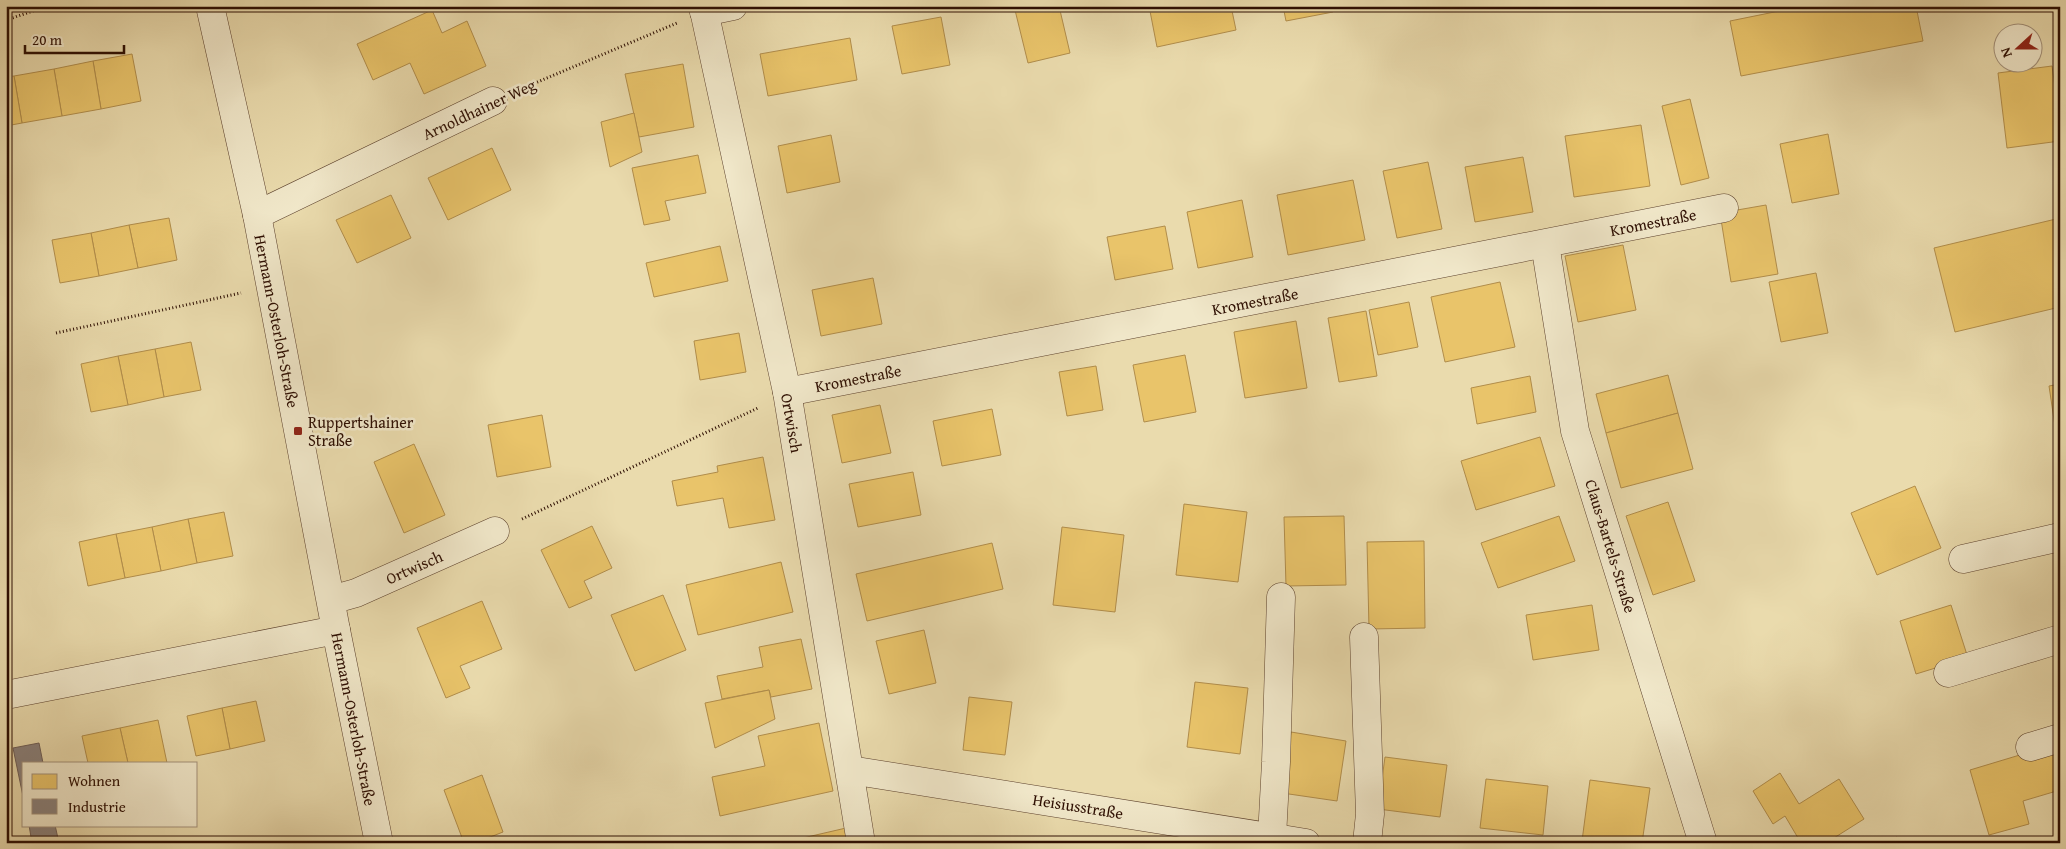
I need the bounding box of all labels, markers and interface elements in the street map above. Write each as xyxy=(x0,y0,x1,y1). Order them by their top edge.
scale bar xyxy=(25,22,124,54)
north arrow xyxy=(1994,22,2044,72)
text: 20 m xyxy=(32,29,63,50)
text: N xyxy=(1995,44,2017,61)
street label: Arnoldhainer Weg xyxy=(418,72,540,146)
street label: Kromestraße xyxy=(1608,202,1698,242)
street label: Hermann-Osterloh-Straße xyxy=(248,232,306,410)
street label: Kromestraße xyxy=(1210,281,1300,321)
street label: Kromestraße xyxy=(813,358,903,398)
street label: Ortwisch xyxy=(775,391,809,455)
place label: Ruppertshainer Straße xyxy=(308,410,414,452)
marker: Ruppertshainer Straße xyxy=(292,425,304,437)
street label: Claus-Bartels-Straße xyxy=(1579,476,1643,616)
street label: Ortwisch xyxy=(382,544,446,590)
street label: Hermann-Osterloh-Straße xyxy=(325,630,383,808)
legend xyxy=(22,762,198,826)
text: Wohnen xyxy=(68,770,121,791)
street label: Heisiusstraße xyxy=(1031,787,1125,825)
text: Industrie xyxy=(68,796,126,817)

